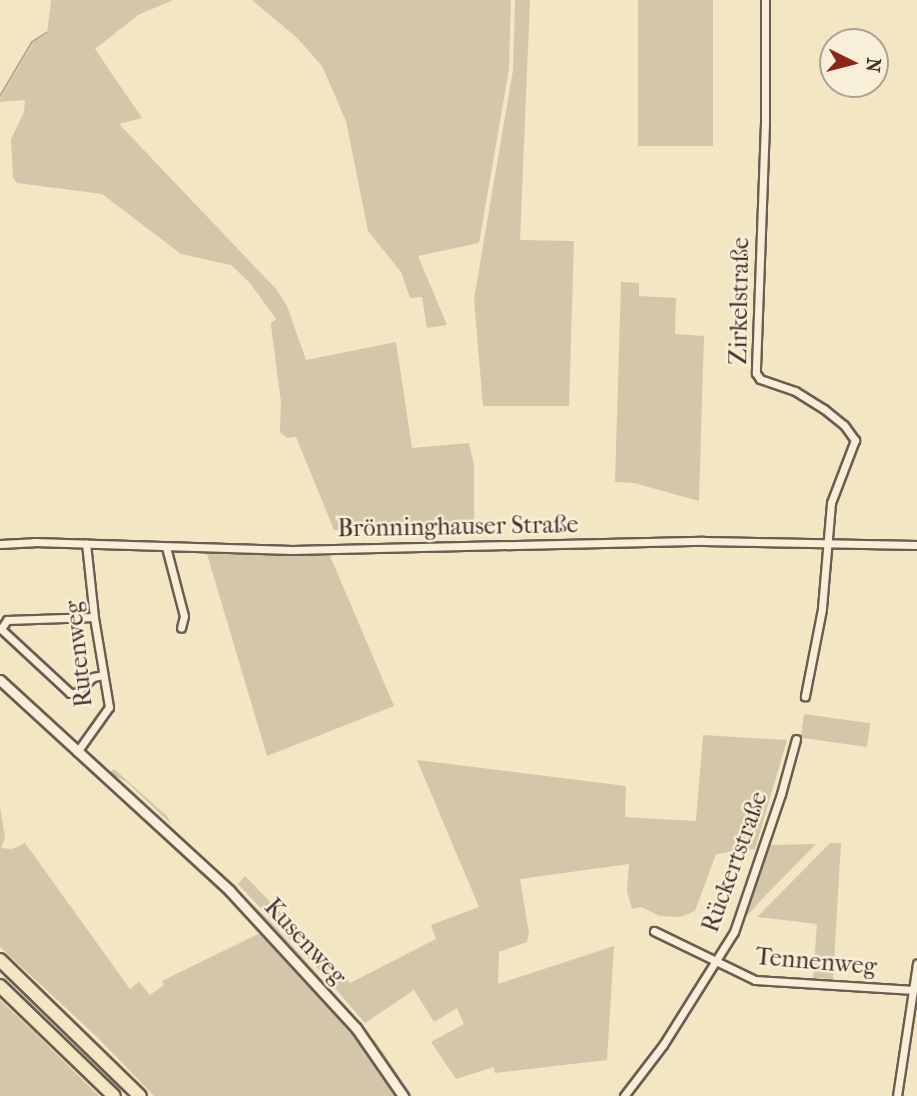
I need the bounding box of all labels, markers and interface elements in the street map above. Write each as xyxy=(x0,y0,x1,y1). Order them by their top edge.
north arrow xyxy=(819,28,889,98)
text: N xyxy=(861,57,885,73)
street label: Zirkelstraße xyxy=(724,237,756,365)
street label: Brönninghauser Straße xyxy=(337,511,579,543)
street label: Rutenweg xyxy=(59,600,99,708)
street label: Rückertstraße xyxy=(696,788,774,936)
street label: Kusenweg xyxy=(258,893,352,991)
street label: Tennenweg xyxy=(754,942,878,982)

